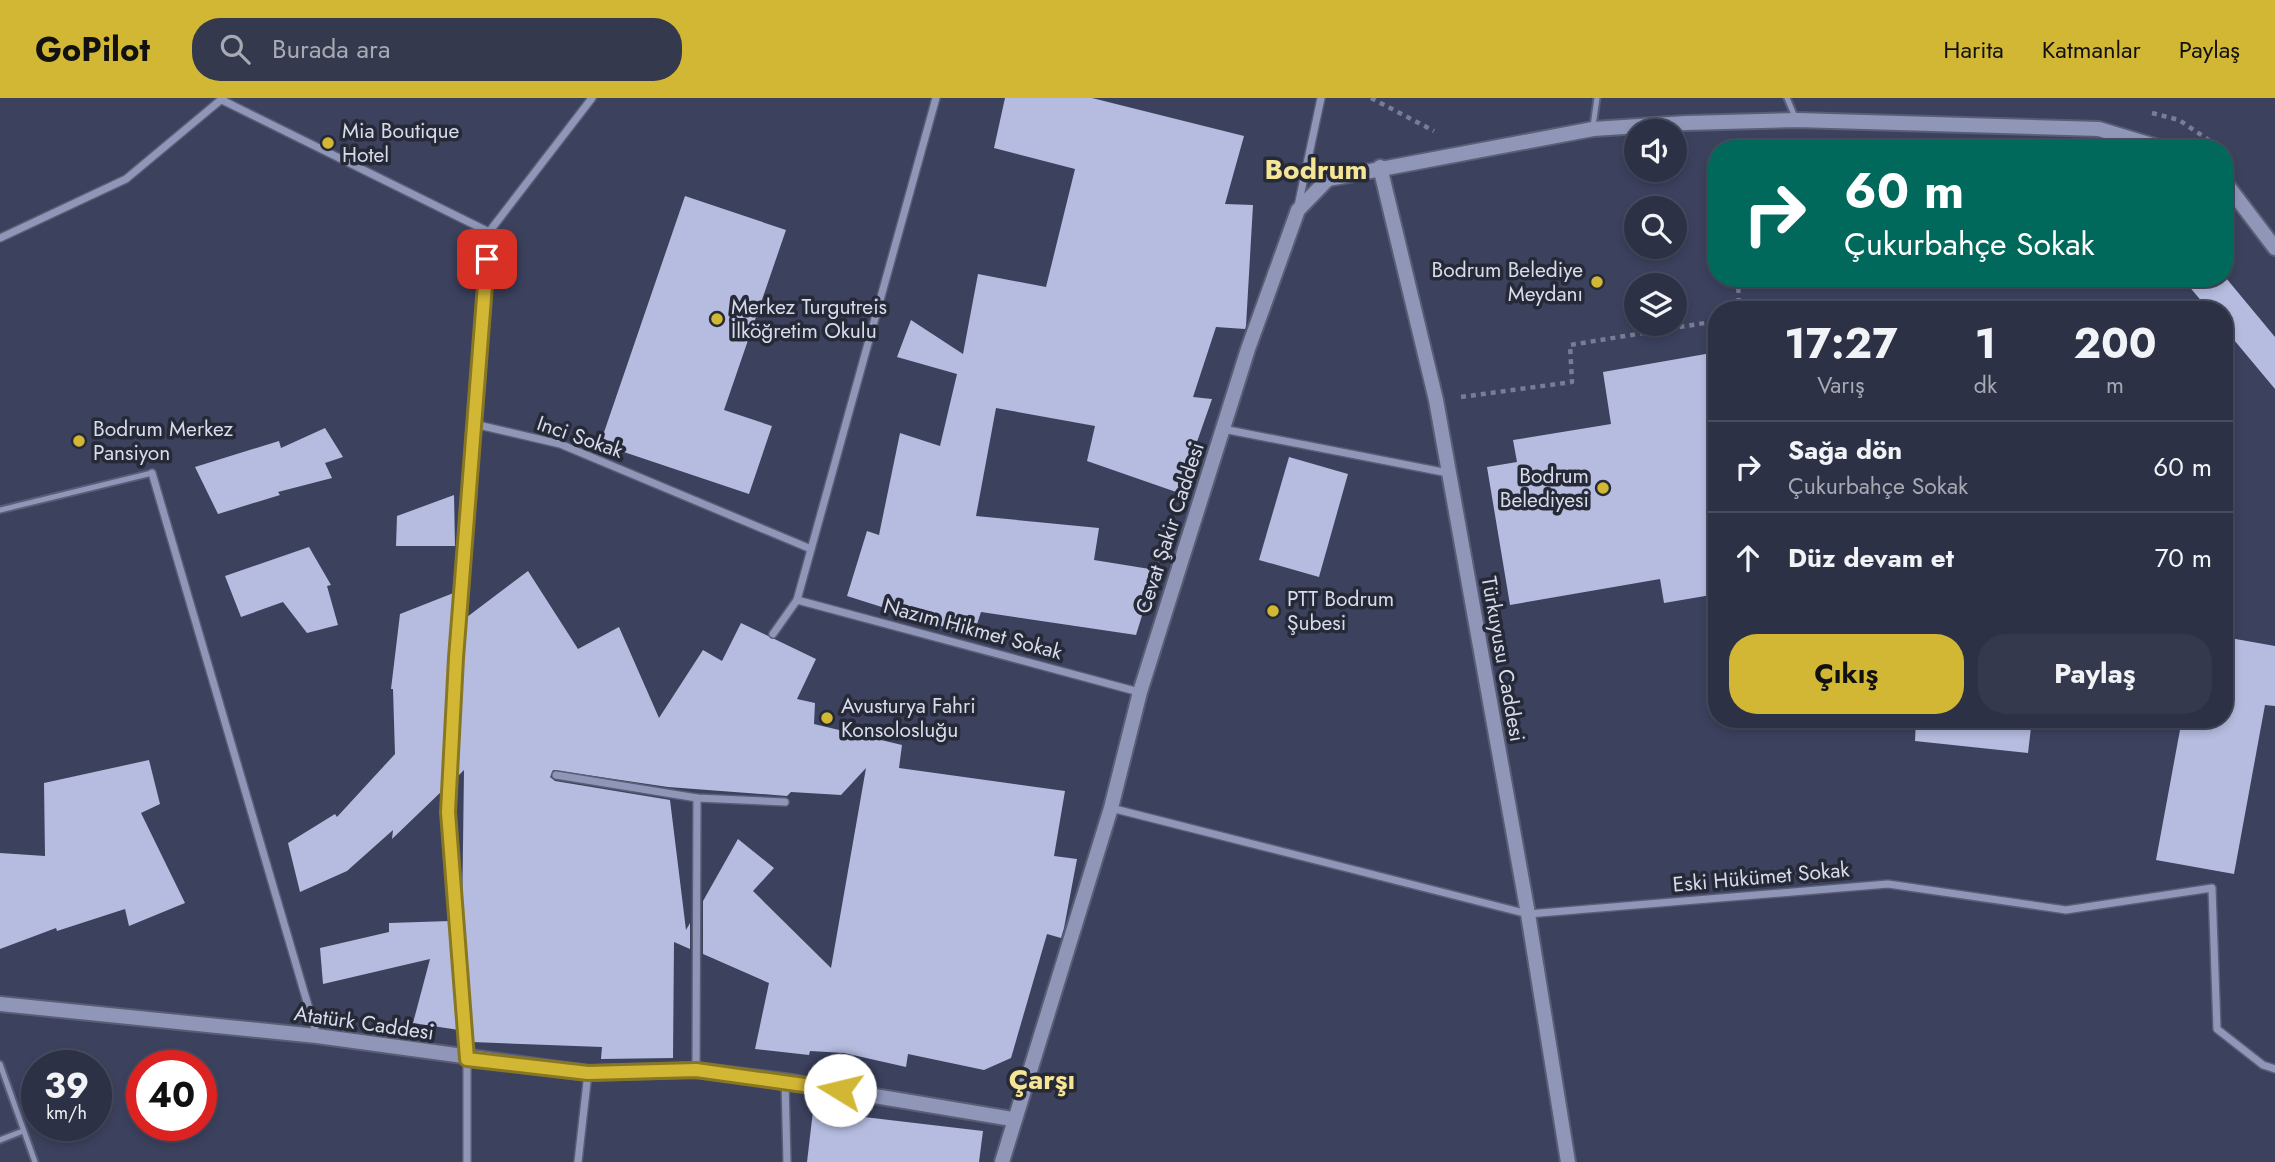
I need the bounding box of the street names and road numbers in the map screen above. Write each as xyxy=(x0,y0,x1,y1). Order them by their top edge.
street label: Inci Sokak xyxy=(533,408,628,466)
street label: Cevat Şakir Caddesi xyxy=(1128,438,1212,618)
street label: Türkuyusu Caddesi xyxy=(1474,574,1532,744)
street label: Nazım Hikmet Sokak xyxy=(880,591,1066,667)
street label: Eski Hükümet Sokak xyxy=(1671,854,1851,900)
street label: Atatürk Caddesi xyxy=(292,998,436,1048)

